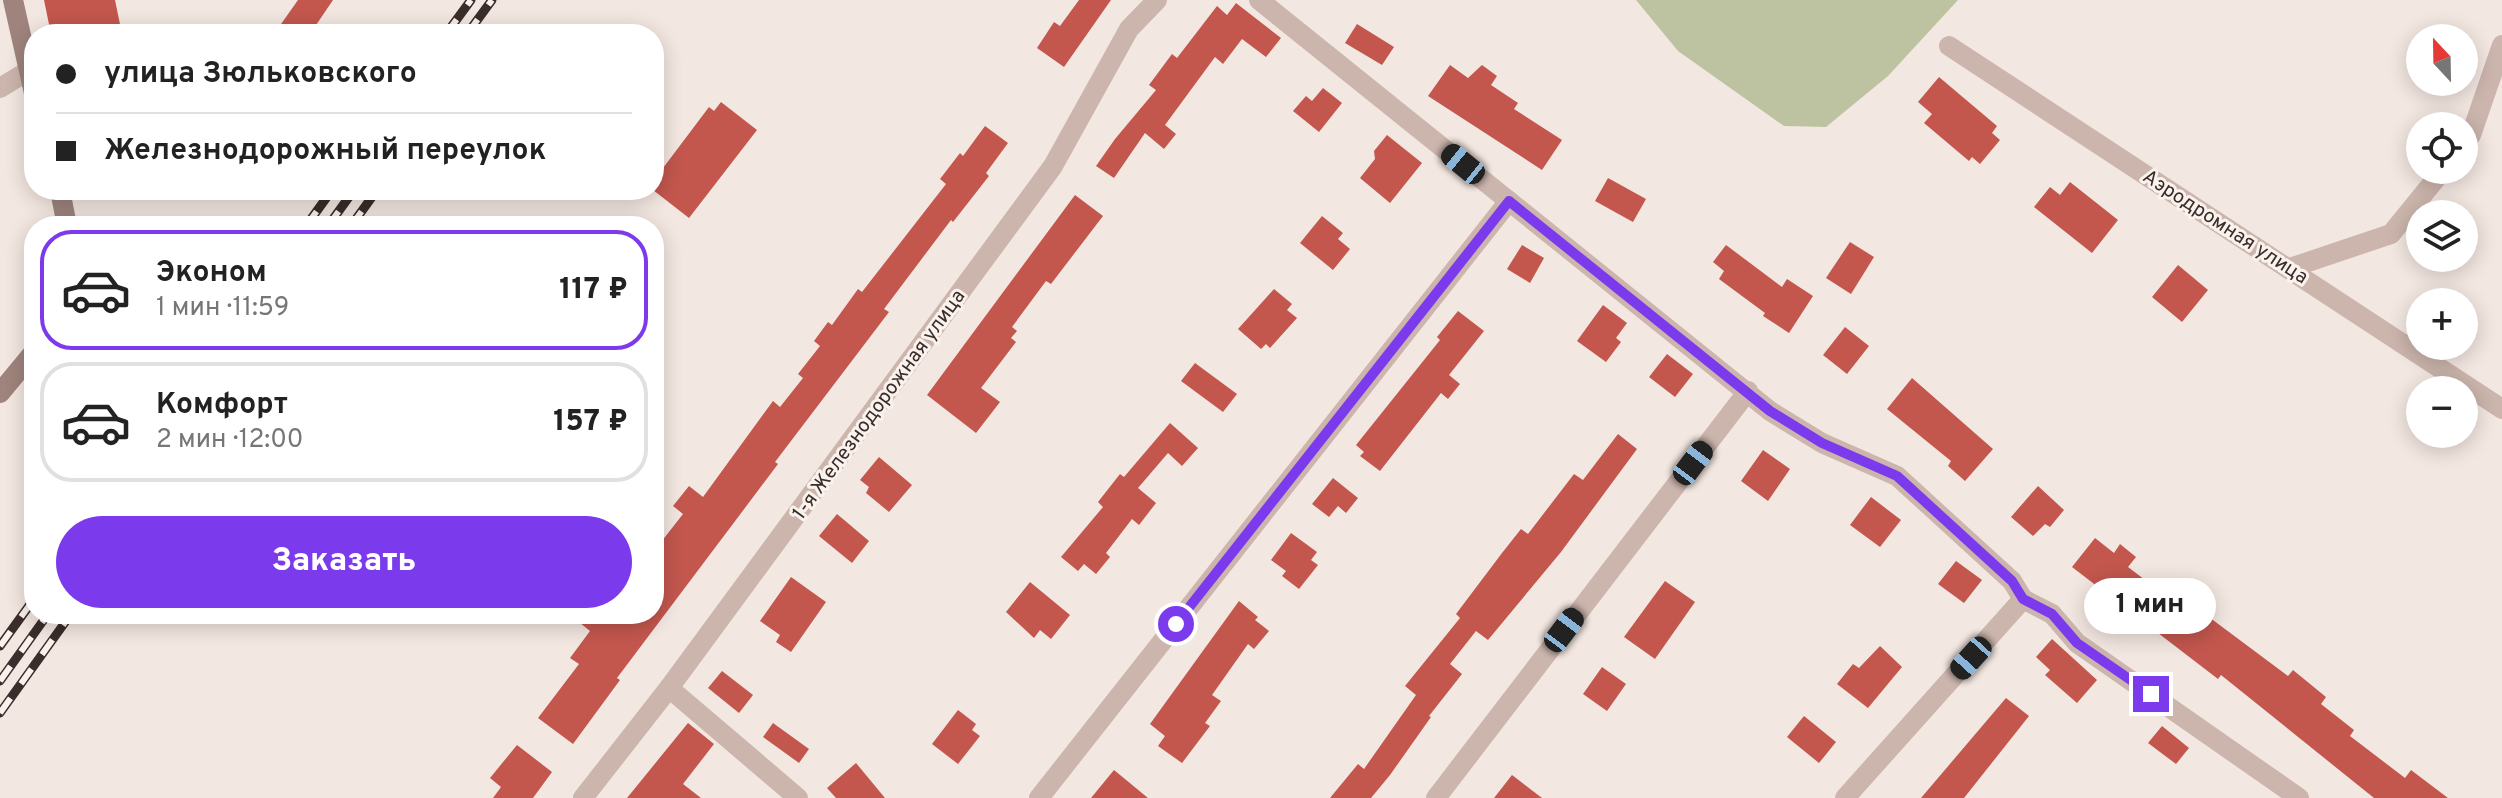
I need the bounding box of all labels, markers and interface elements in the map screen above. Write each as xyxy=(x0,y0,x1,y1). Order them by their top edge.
north arrow xyxy=(2406,24,2478,96)
map controls xyxy=(2406,24,2478,448)
text: улица Зюльковского xyxy=(104,56,417,93)
button: locate xyxy=(2406,112,2478,184)
text: Железнодорожный переулок xyxy=(104,133,546,170)
car xyxy=(1437,140,1489,188)
street label: Аэродромная улица xyxy=(2137,164,2313,291)
button: layers xyxy=(2406,200,2478,272)
icon: car xyxy=(60,254,132,326)
text: Эконом xyxy=(156,255,267,292)
text: 117 ₽ xyxy=(559,272,628,309)
street label: 1-я Железнодорожная улица xyxy=(787,285,972,525)
button: + xyxy=(2406,288,2478,360)
text: 1 мин · 11:59 xyxy=(156,292,289,325)
button: − xyxy=(2406,376,2478,448)
icon: car xyxy=(60,386,132,458)
text: Комфорт xyxy=(156,387,288,424)
text: 157 ₽ xyxy=(553,404,628,441)
text: 2 мин · 12:00 xyxy=(156,424,303,457)
car xyxy=(1669,437,1717,489)
button: Заказать xyxy=(56,516,632,608)
callout: 1 мин xyxy=(2085,578,2217,634)
text: 1 мин xyxy=(2116,589,2184,622)
car xyxy=(1540,604,1588,656)
route start xyxy=(1158,606,1194,642)
car xyxy=(1946,632,1996,684)
route end xyxy=(2133,676,2169,712)

